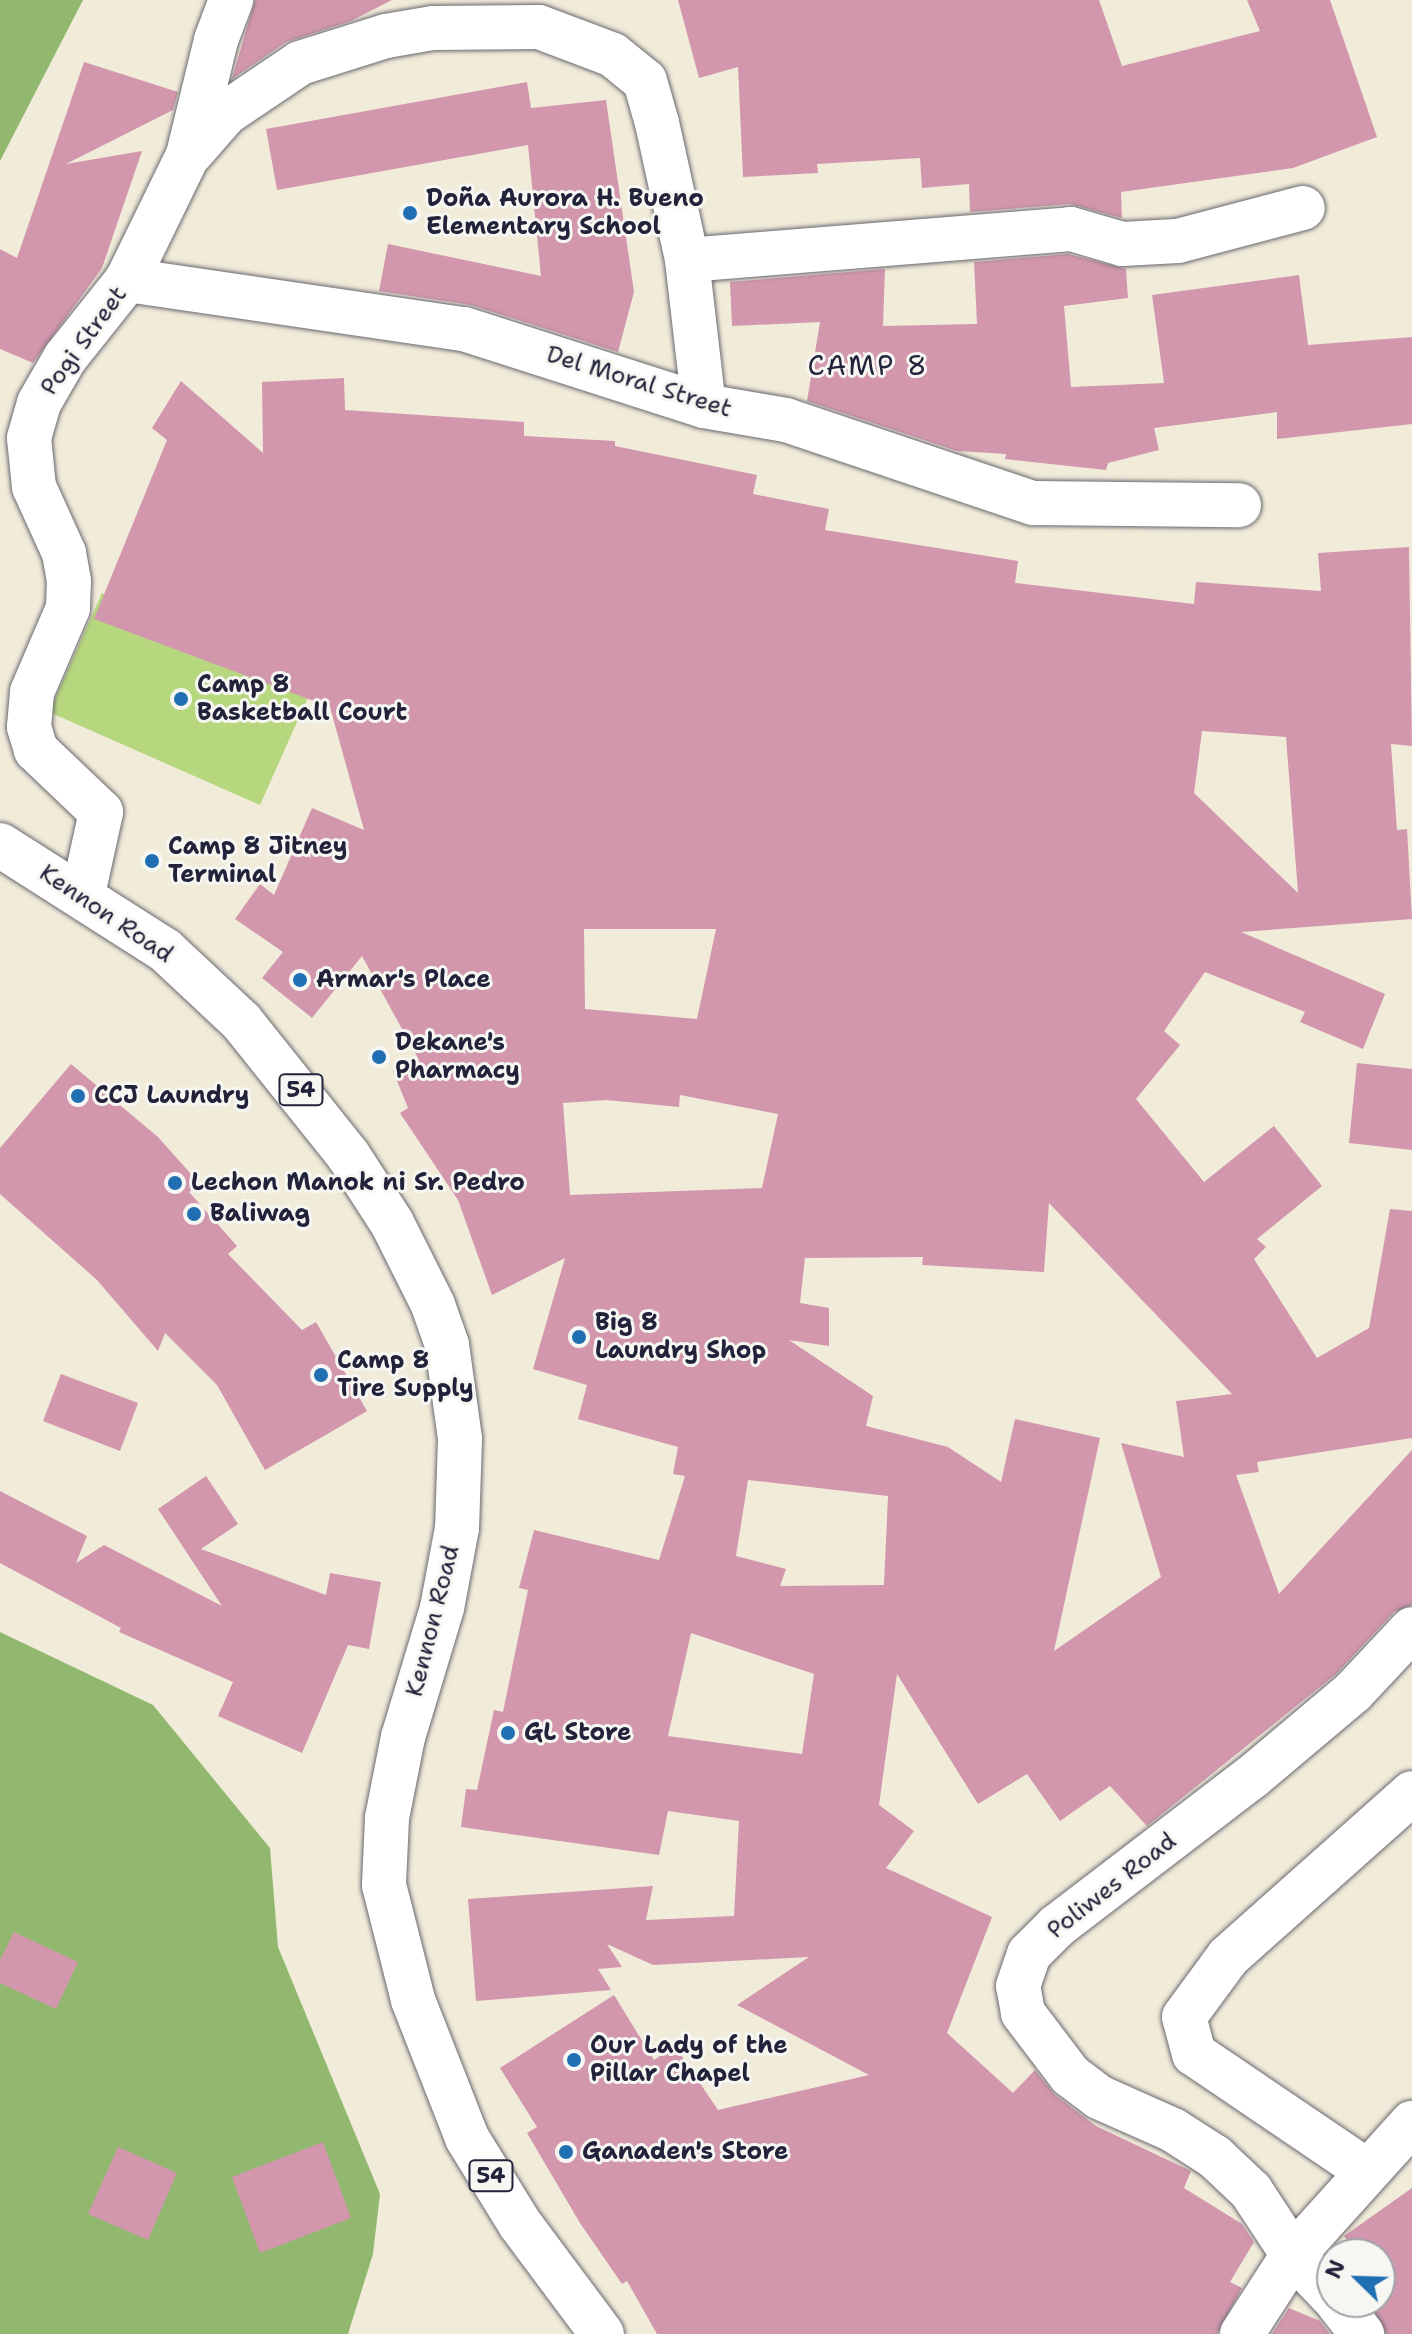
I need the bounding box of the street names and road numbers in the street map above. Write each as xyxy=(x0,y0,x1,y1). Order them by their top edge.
street label: Pogi Street xyxy=(35,281,133,401)
street label: Del Moral Street xyxy=(543,340,735,424)
street label: Kennon Road xyxy=(34,859,178,969)
road number: 54 xyxy=(277,1072,325,1108)
street label: Kennon Road xyxy=(400,1542,466,1700)
street label: Poliwes Road xyxy=(1042,1827,1182,1945)
road number: 54 xyxy=(467,2158,515,2194)

